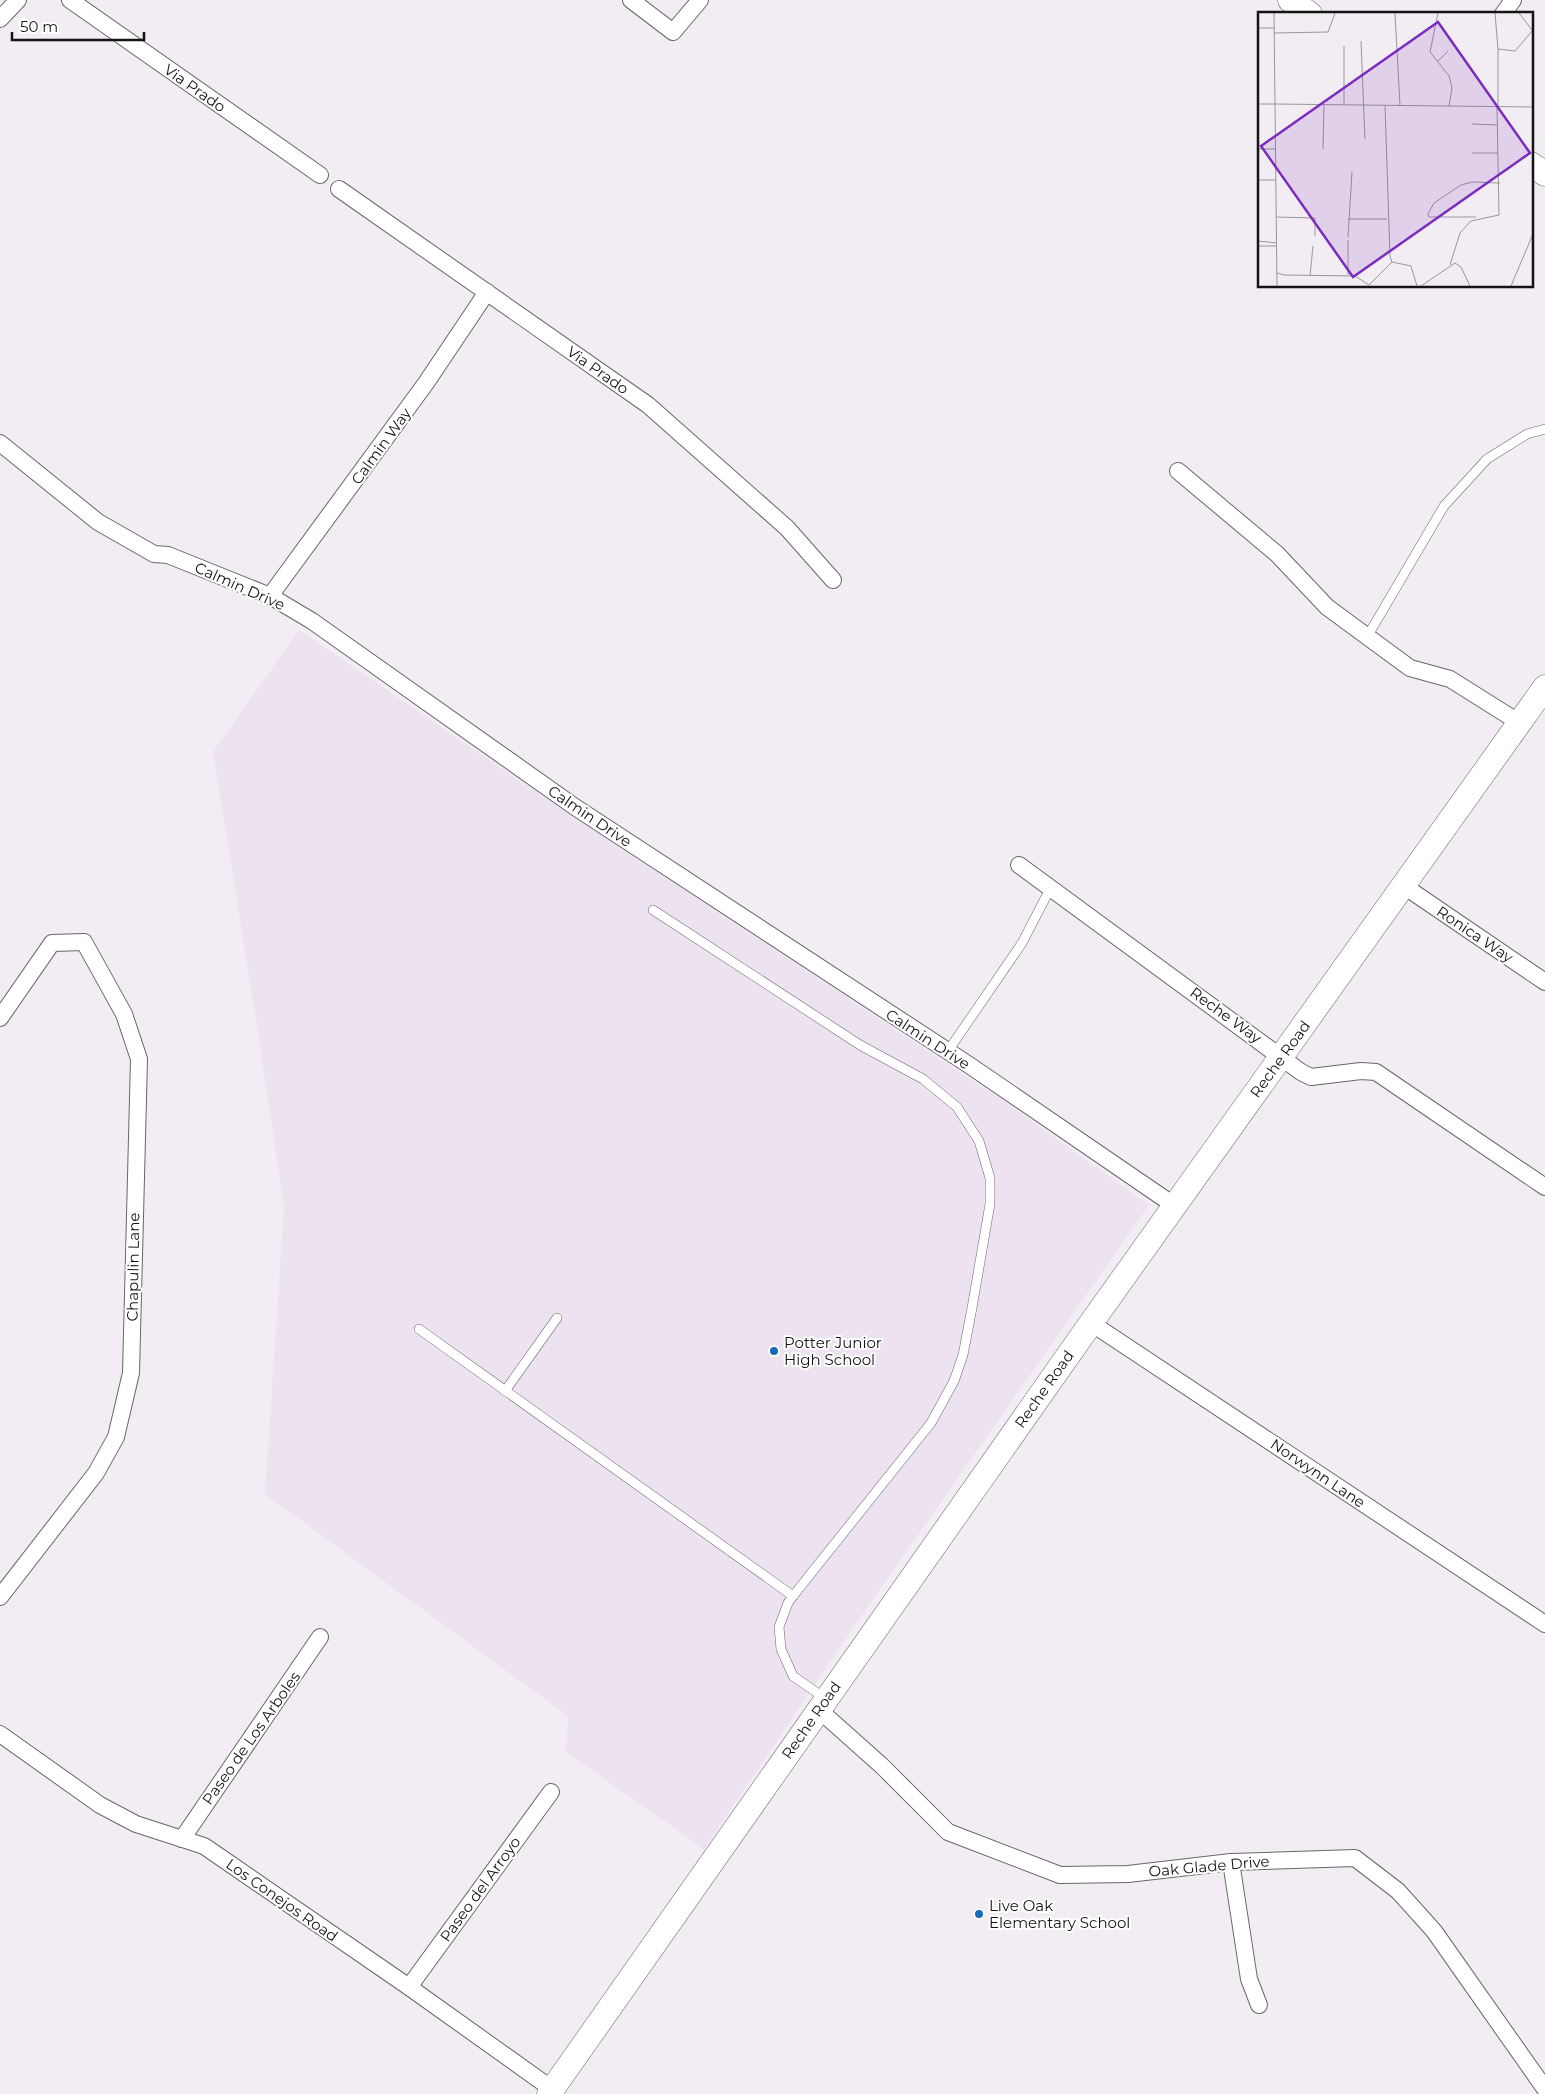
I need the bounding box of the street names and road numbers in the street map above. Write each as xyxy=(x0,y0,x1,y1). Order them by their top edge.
street label: Via Prado xyxy=(160,60,230,116)
street label: Via Prado xyxy=(563,342,633,398)
street label: Calmin Way xyxy=(347,403,416,488)
street label: Calmin Drive xyxy=(192,558,288,614)
street label: Calmin Drive xyxy=(545,781,635,851)
street label: Ronica Way xyxy=(1433,901,1518,967)
street label: Reche Way xyxy=(1186,983,1266,1048)
street label: Calmin Drive xyxy=(882,1005,974,1073)
street label: Reche Road xyxy=(1246,1017,1314,1101)
street label: Chapulin Lane xyxy=(123,1212,143,1322)
street label: Reche Road xyxy=(1010,1346,1078,1432)
street label: Norwynn Lane xyxy=(1267,1434,1369,1512)
street label: Paseo de Los Arboles xyxy=(198,1668,304,1808)
street label: Reche Road xyxy=(777,1677,845,1763)
street label: Paseo del Arroyo xyxy=(435,1833,525,1945)
street label: Oak Glade Drive xyxy=(1148,1851,1270,1881)
street label: Los Conejos Road xyxy=(222,1854,342,1946)

